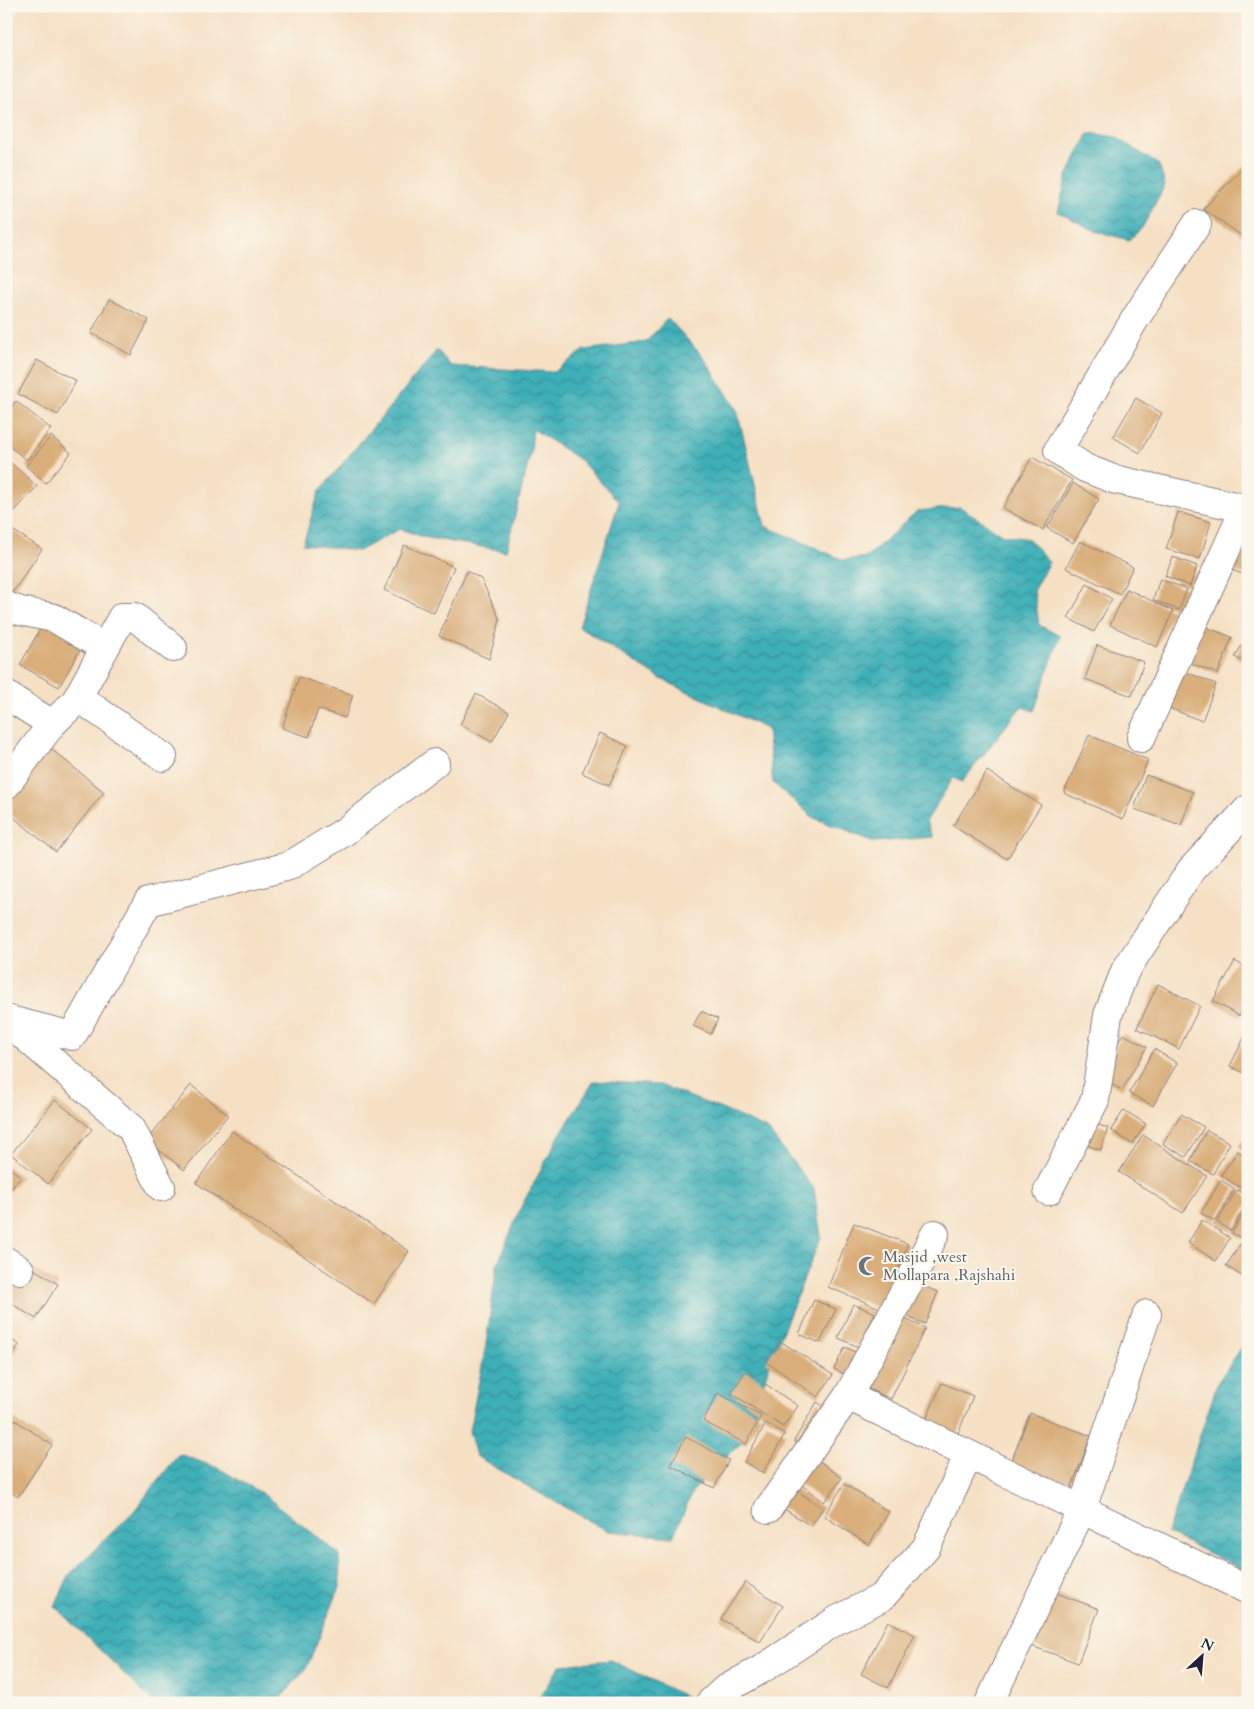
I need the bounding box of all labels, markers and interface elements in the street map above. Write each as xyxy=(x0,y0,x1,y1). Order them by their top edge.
place label: Masjid ,west Mollapara ,Rajshahi xyxy=(883,1246,1016,1286)
mosque icon: Masjid ,west Mollapara ,Rajshahi xyxy=(857,1255,879,1277)
north arrow xyxy=(1176,1632,1226,1682)
text: N xyxy=(1198,1634,1217,1656)

